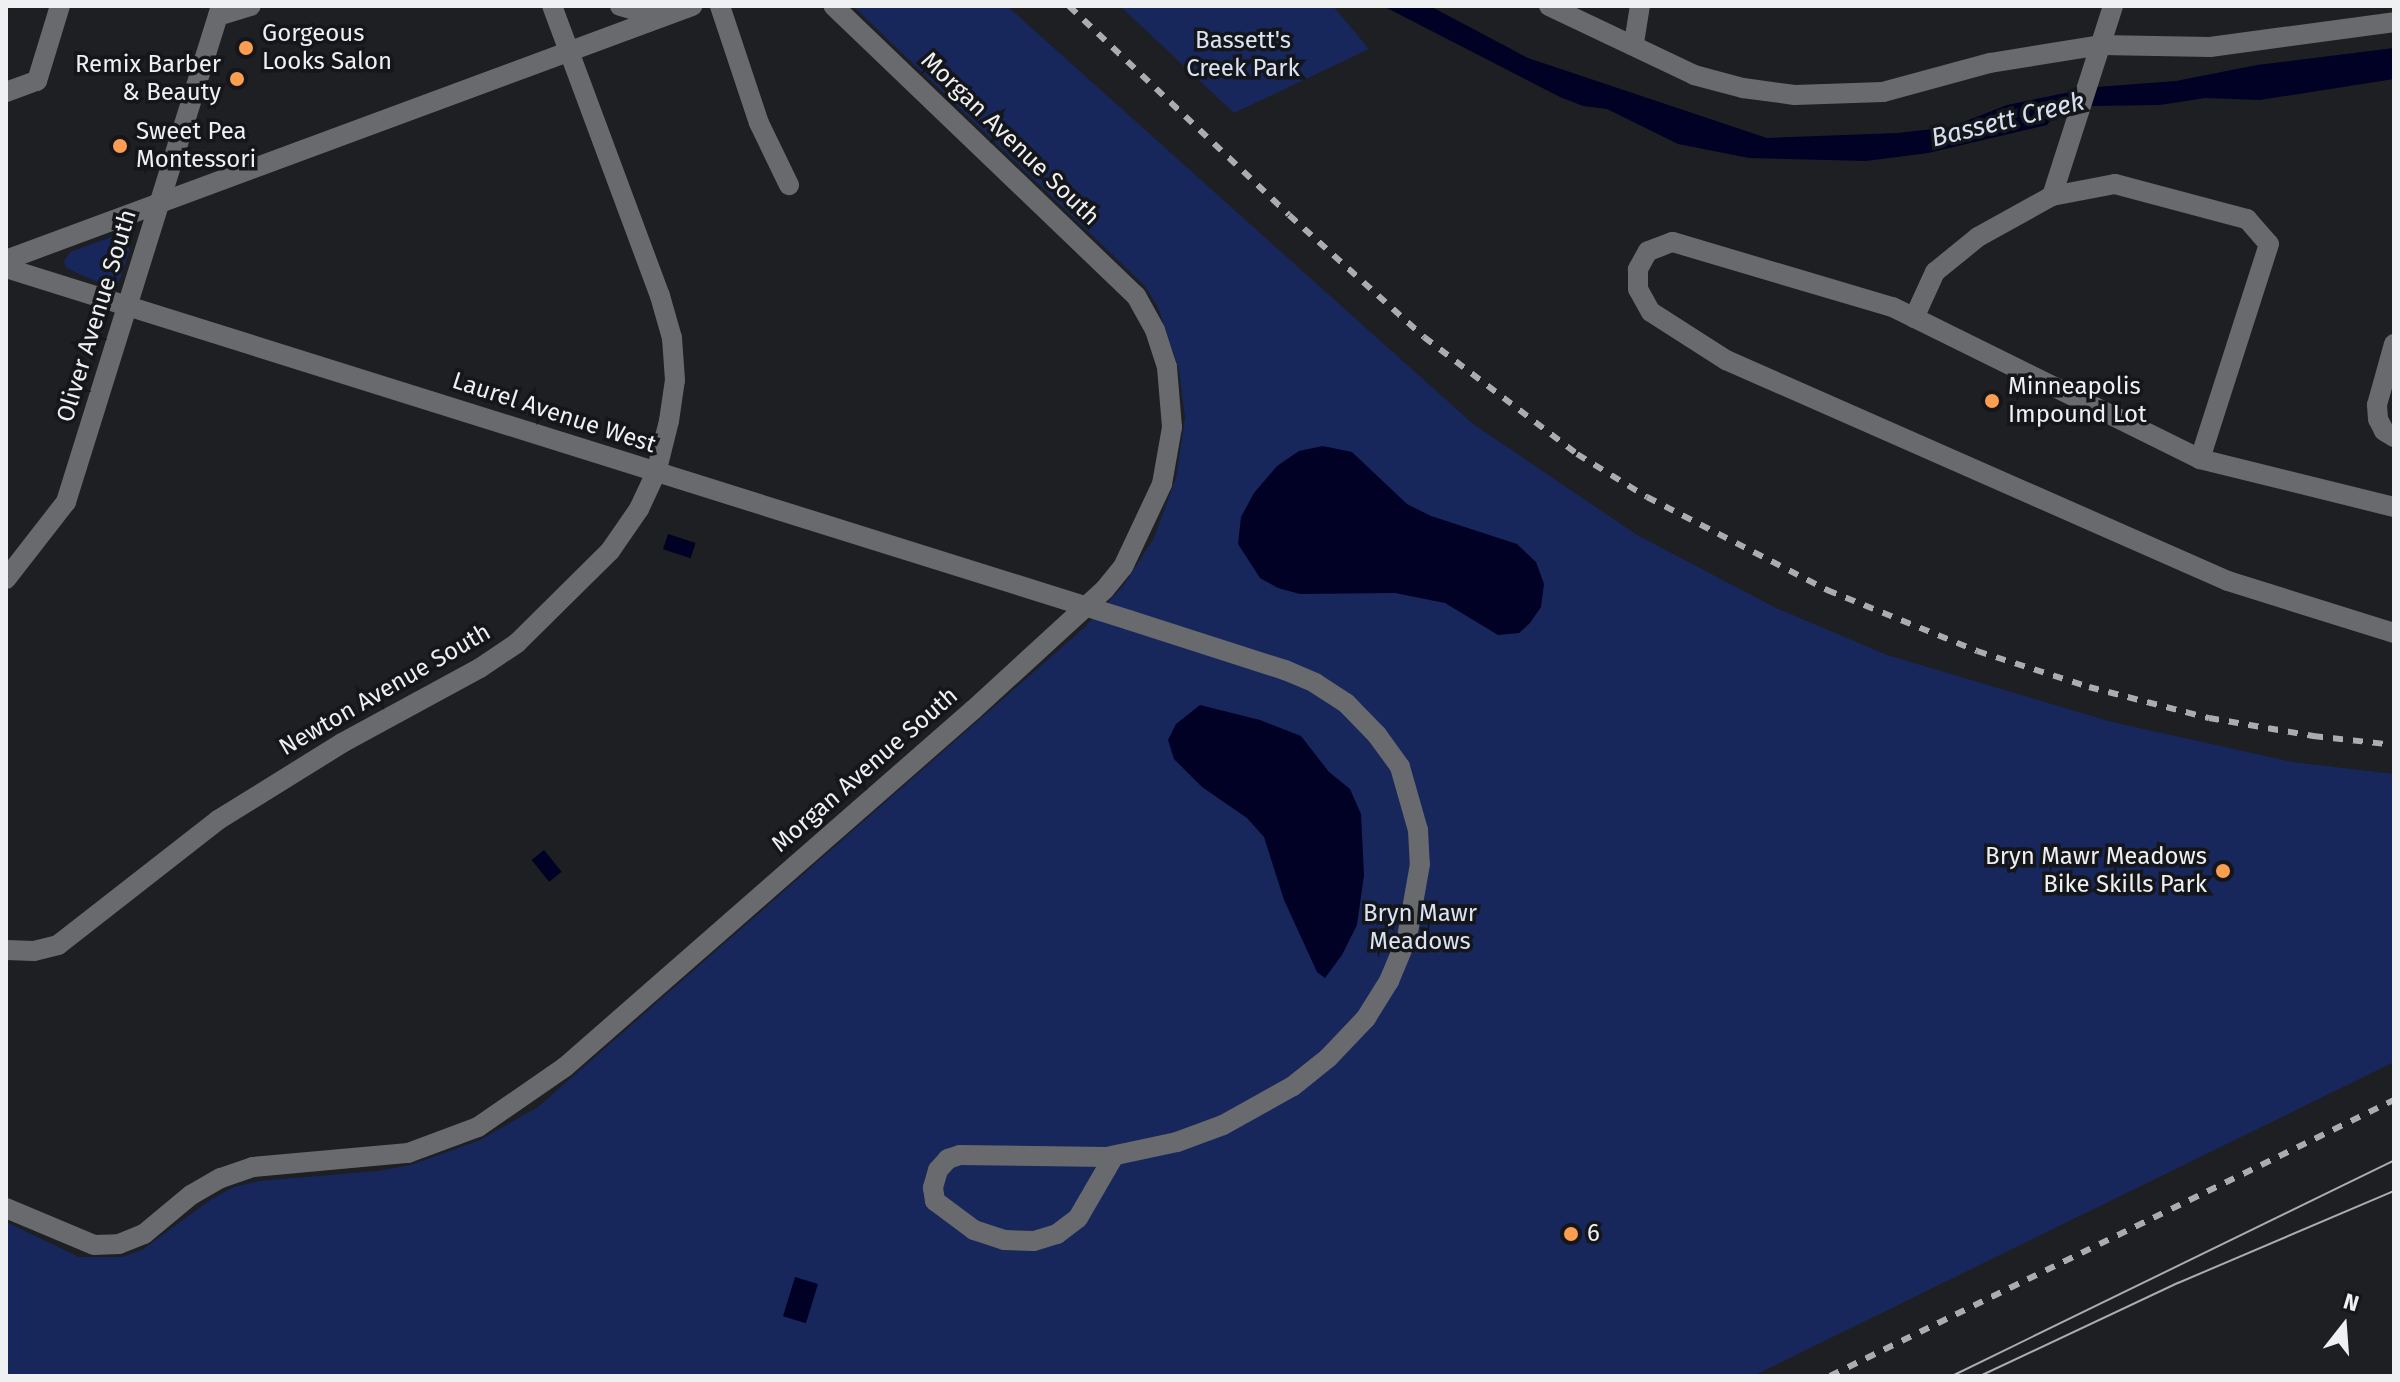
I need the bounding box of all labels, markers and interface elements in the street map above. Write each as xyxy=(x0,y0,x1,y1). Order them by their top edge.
place label: Gorgeous Looks Salon xyxy=(262,20,392,76)
park label: Bassett's Creek Park xyxy=(1186,27,1300,83)
marker: Gorgeous Looks Salon xyxy=(237,39,255,57)
street label: Morgan Avenue South xyxy=(915,46,1105,232)
place label: Remix Barber & Beauty xyxy=(75,51,221,107)
marker: Remix Barber & Beauty xyxy=(228,70,246,88)
water label: Bassett Creek xyxy=(1928,86,2088,154)
place label: Sweet Pea Montessori xyxy=(136,118,256,174)
marker: Sweet Pea Montessori xyxy=(111,137,129,155)
street label: Oliver Avenue South xyxy=(51,206,143,426)
street label: Laurel Avenue West xyxy=(449,367,659,459)
place label: Minneapolis Impound Lot xyxy=(2008,373,2147,429)
marker: Minneapolis Impound Lot xyxy=(1983,392,2001,410)
street label: Newton Avenue South xyxy=(274,618,496,762)
street label: Morgan Avenue South xyxy=(766,681,964,859)
place label: Bryn Mawr Meadows Bike Skills Park xyxy=(1985,843,2207,899)
marker: Bryn Mawr Meadows Bike Skills Park xyxy=(2214,862,2232,880)
park label: Bryn Mawr Meadows xyxy=(1363,900,1477,956)
place label: 6 xyxy=(1587,1220,1600,1248)
marker: 6 xyxy=(1562,1225,1580,1243)
north arrow xyxy=(2304,1286,2384,1366)
text: N xyxy=(2340,1288,2362,1318)

